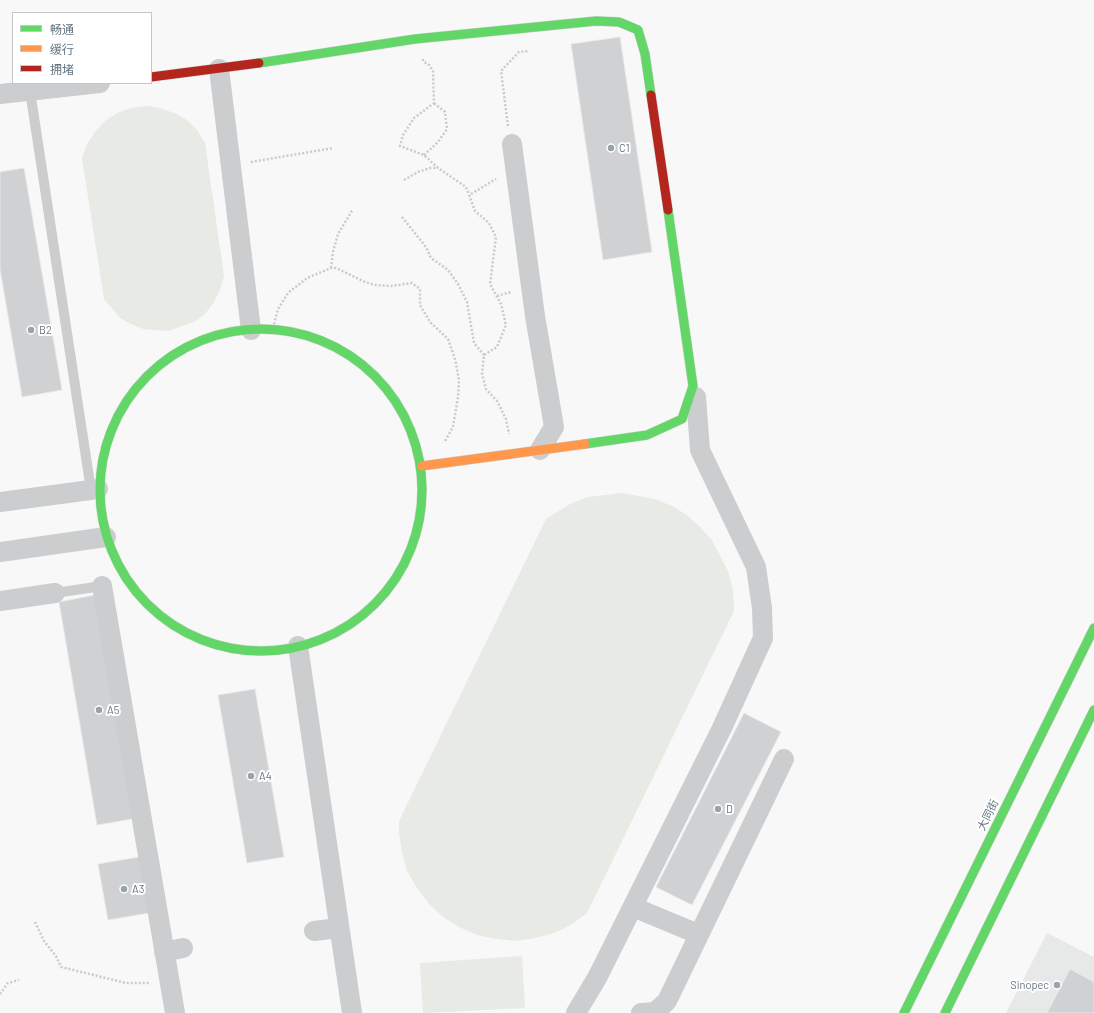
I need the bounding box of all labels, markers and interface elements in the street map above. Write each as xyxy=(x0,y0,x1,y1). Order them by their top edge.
legend xyxy=(12,12,152,84)
text: 畅通 xyxy=(50,22,74,36)
text: 缓行 xyxy=(50,42,74,56)
text: 拥堵 xyxy=(50,62,74,76)
place label: C1 xyxy=(619,141,630,155)
marker: C1 xyxy=(606,143,616,153)
place label: B2 xyxy=(39,323,52,337)
marker: B2 xyxy=(26,325,36,335)
place label: A5 xyxy=(107,703,119,717)
marker: A5 xyxy=(94,705,104,715)
place label: A4 xyxy=(259,769,272,783)
marker: A4 xyxy=(246,771,256,781)
street label: 大同街 xyxy=(975,797,1001,833)
place label: D xyxy=(726,802,733,816)
marker: D xyxy=(713,804,723,814)
place label: A3 xyxy=(132,882,144,896)
marker: A3 xyxy=(119,884,129,894)
place label: Sinopec xyxy=(1010,978,1049,992)
marker: Sinopec xyxy=(1052,980,1062,990)

